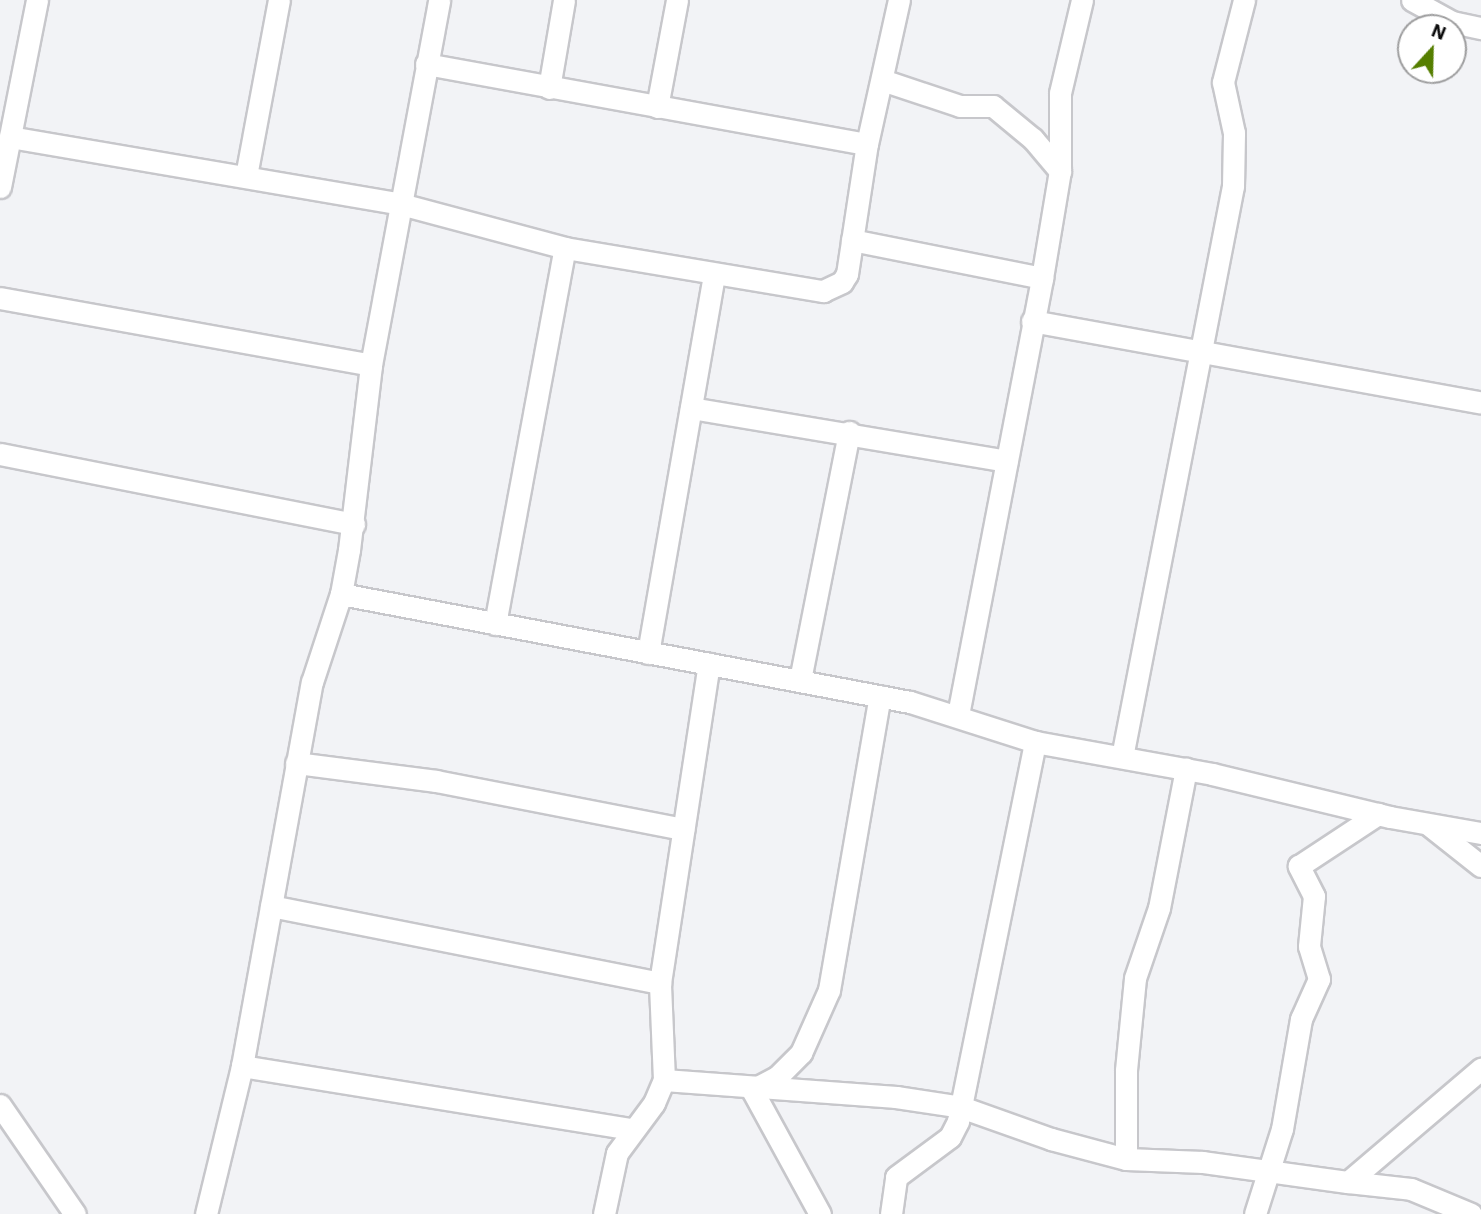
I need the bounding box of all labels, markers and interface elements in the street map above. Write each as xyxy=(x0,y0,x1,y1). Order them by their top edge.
north arrow xyxy=(1397,14,1467,84)
text: N xyxy=(1428,18,1450,45)

